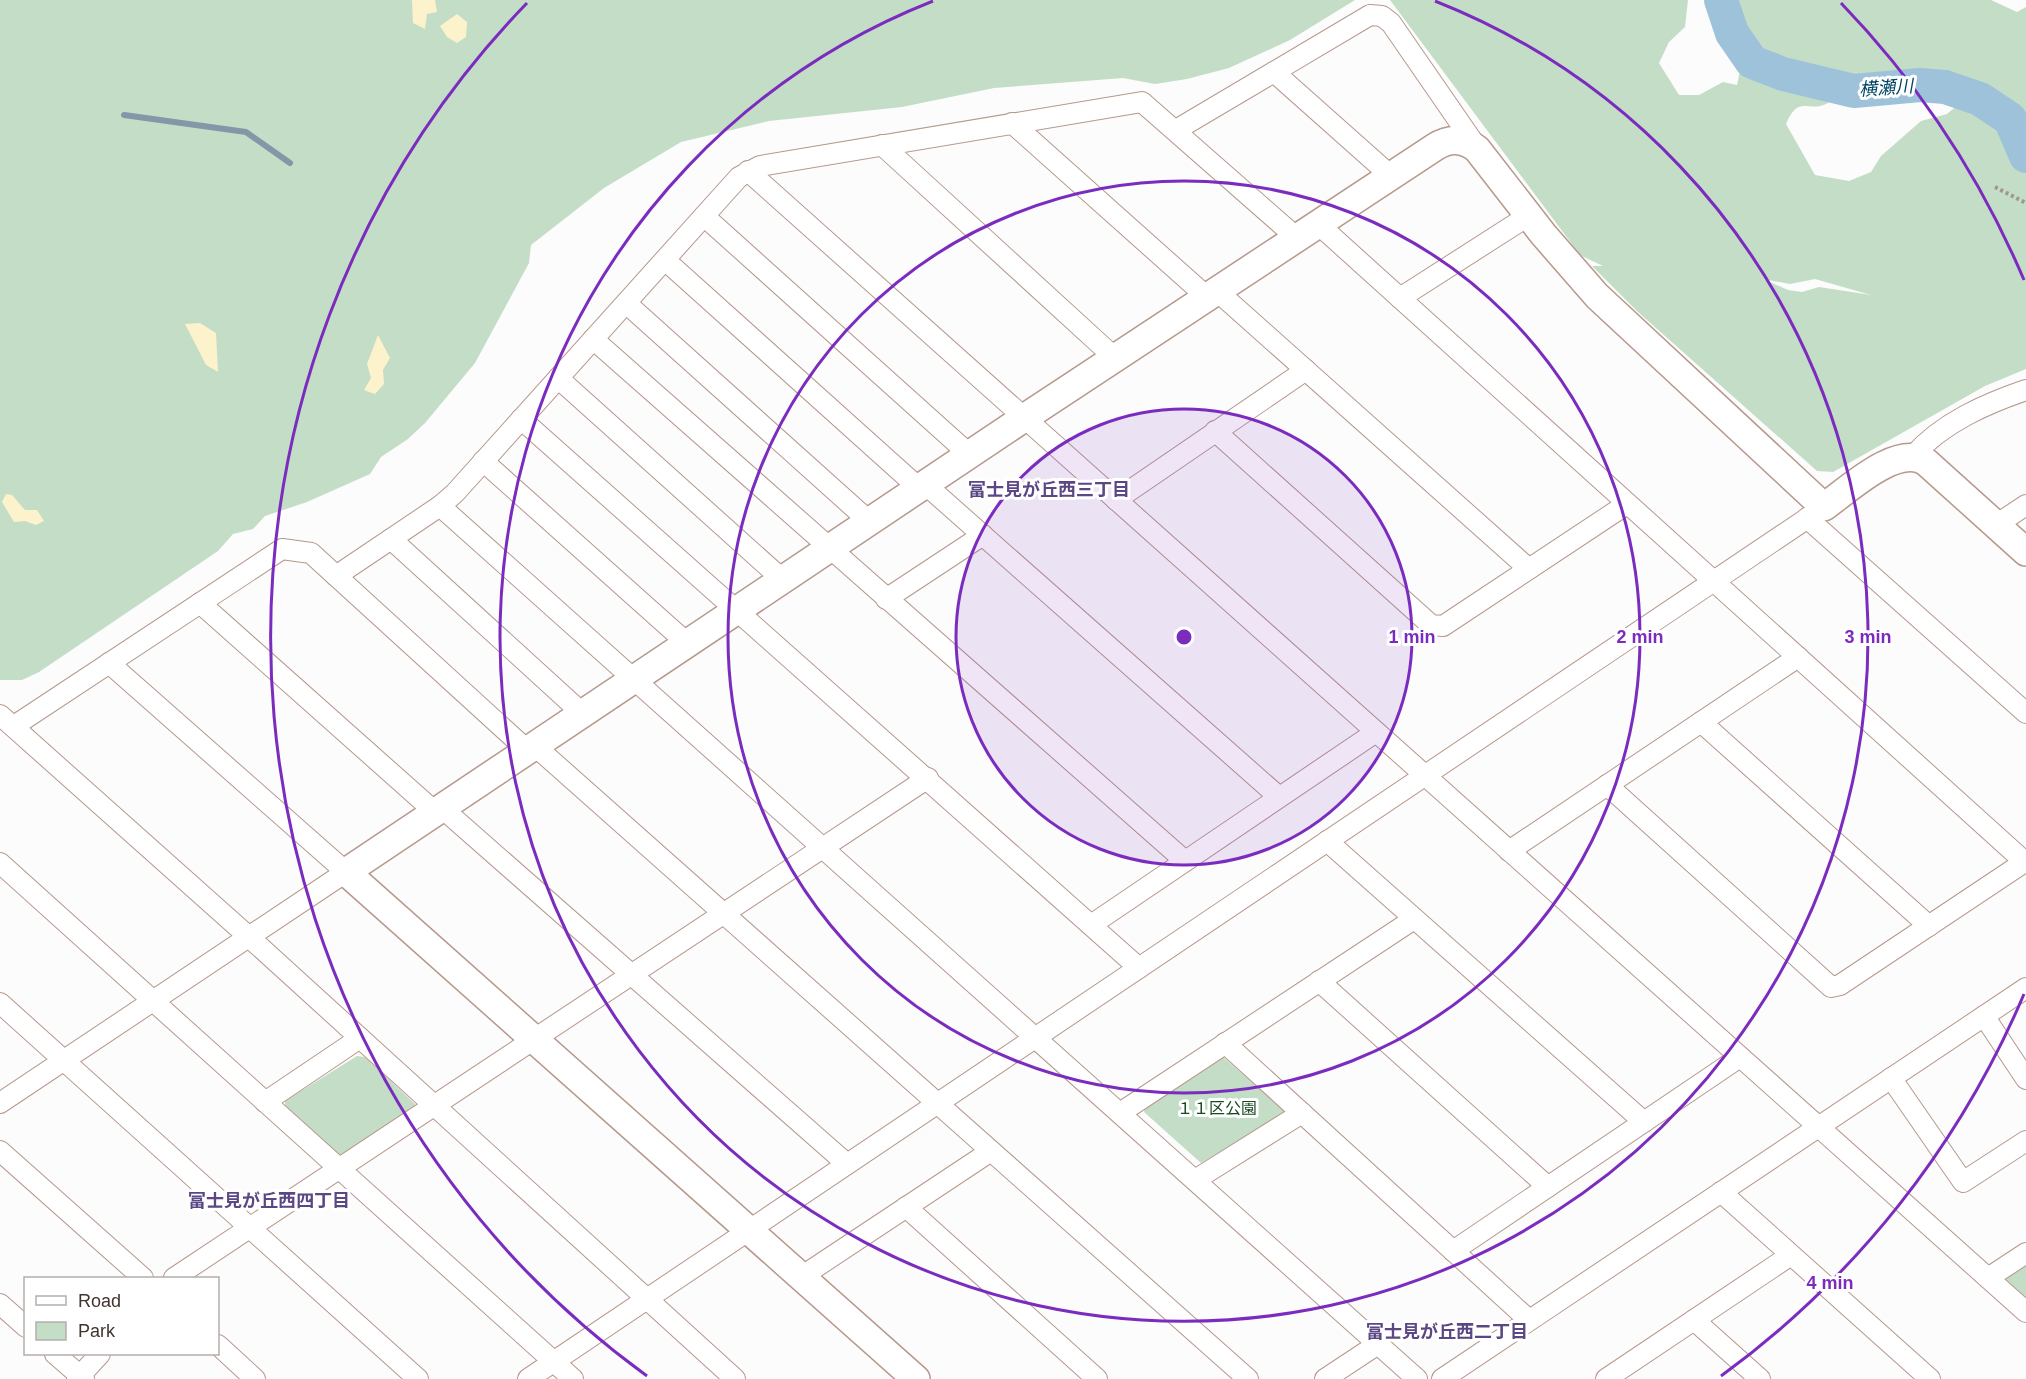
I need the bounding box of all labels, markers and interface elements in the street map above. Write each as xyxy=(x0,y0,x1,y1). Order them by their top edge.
water label: 横瀬川 xyxy=(1858,76,1916,100)
district label: 富士見が丘西三丁目 xyxy=(968,480,1130,500)
centre of rings xyxy=(1174,627,1194,647)
text: 1 min xyxy=(1388,627,1436,647)
text: 2 min xyxy=(1616,627,1664,647)
text: 3 min xyxy=(1844,627,1892,647)
park label: １１区公園 xyxy=(1177,1100,1257,1117)
district label: 富士見が丘西四丁目 xyxy=(188,1191,350,1211)
text: 4 min xyxy=(1806,1273,1854,1293)
legend xyxy=(24,1277,219,1355)
text: Road xyxy=(78,1291,121,1311)
text: Park xyxy=(78,1321,116,1341)
district label: 富士見が丘西二丁目 xyxy=(1366,1322,1528,1342)

